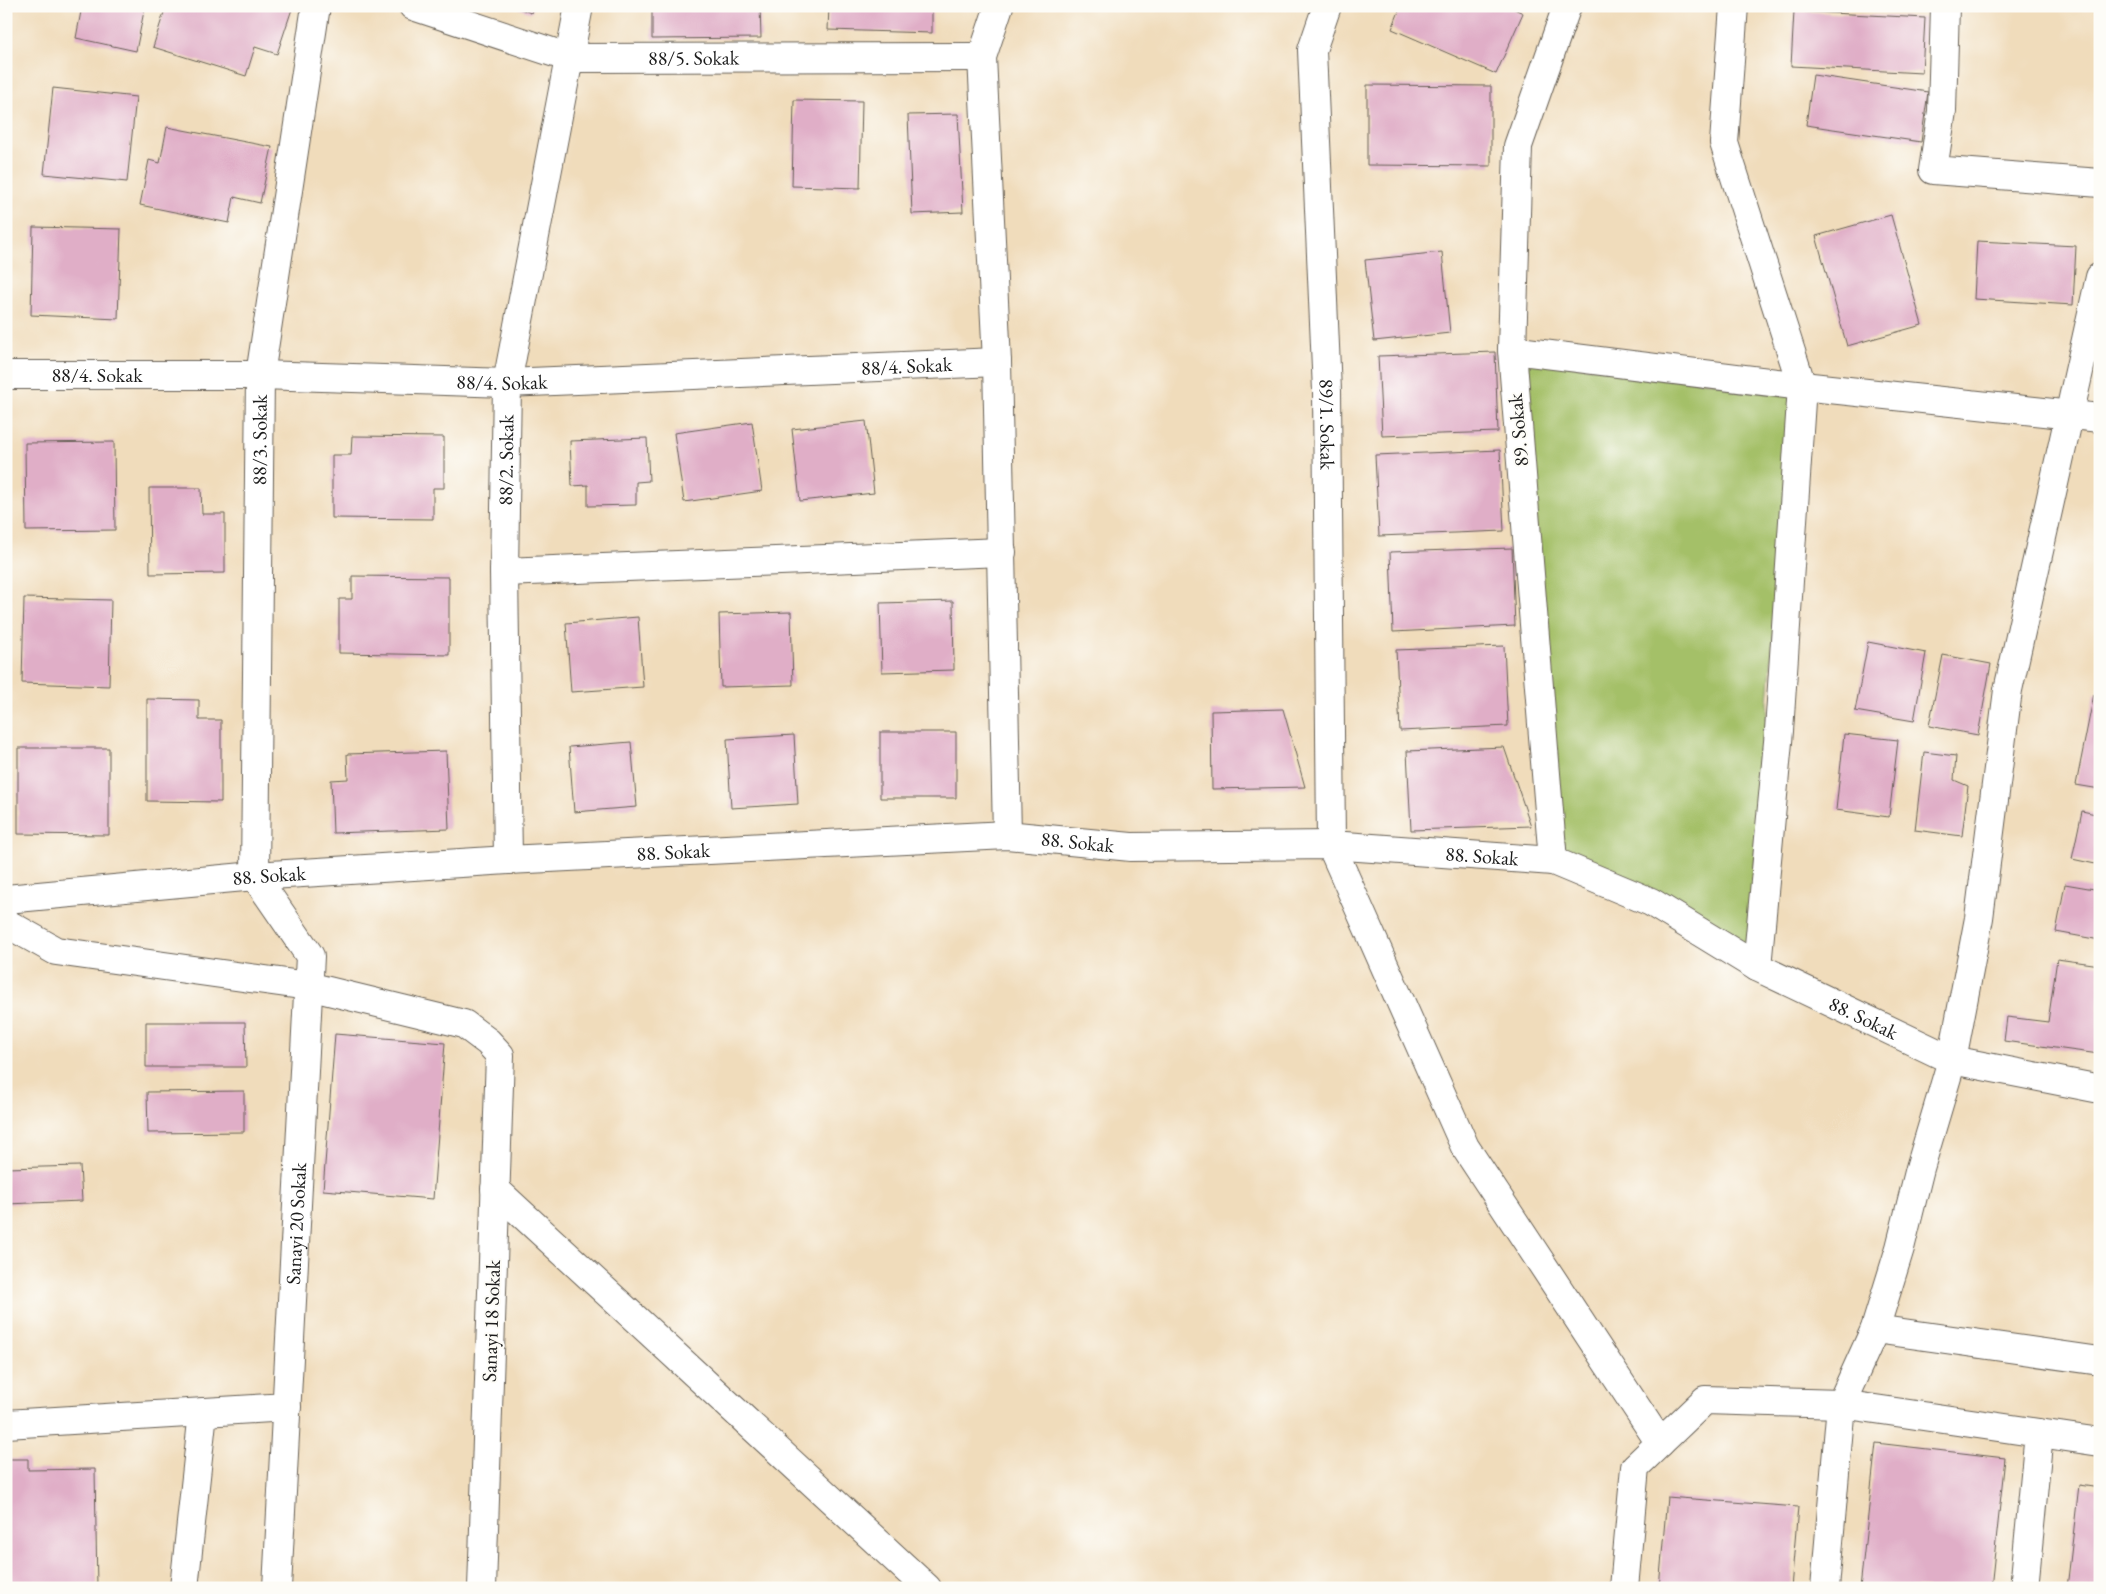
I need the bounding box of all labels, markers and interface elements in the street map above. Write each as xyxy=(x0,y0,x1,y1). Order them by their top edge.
street label: 88/5. Sokak xyxy=(648,45,740,71)
street label: 88/4. Sokak xyxy=(860,351,953,381)
street label: 88/4. Sokak xyxy=(51,362,143,388)
street label: 88/4. Sokak xyxy=(456,368,549,396)
street label: 89/1. Sokak xyxy=(1313,378,1341,470)
street label: 89. Sokak xyxy=(1502,392,1534,468)
street label: 88/3. Sokak xyxy=(246,394,273,486)
street label: 88/2. Sokak xyxy=(492,414,520,506)
street label: 88. Sokak xyxy=(1040,825,1116,858)
street label: 88. Sokak xyxy=(636,837,711,867)
street label: 88. Sokak xyxy=(1444,840,1520,872)
street label: 88. Sokak xyxy=(231,860,307,891)
street label: 88. Sokak xyxy=(1825,990,1903,1046)
street label: Sanayi 20 Sokak xyxy=(280,1161,312,1285)
street label: Sanayi 18 Sokak xyxy=(476,1259,506,1382)

